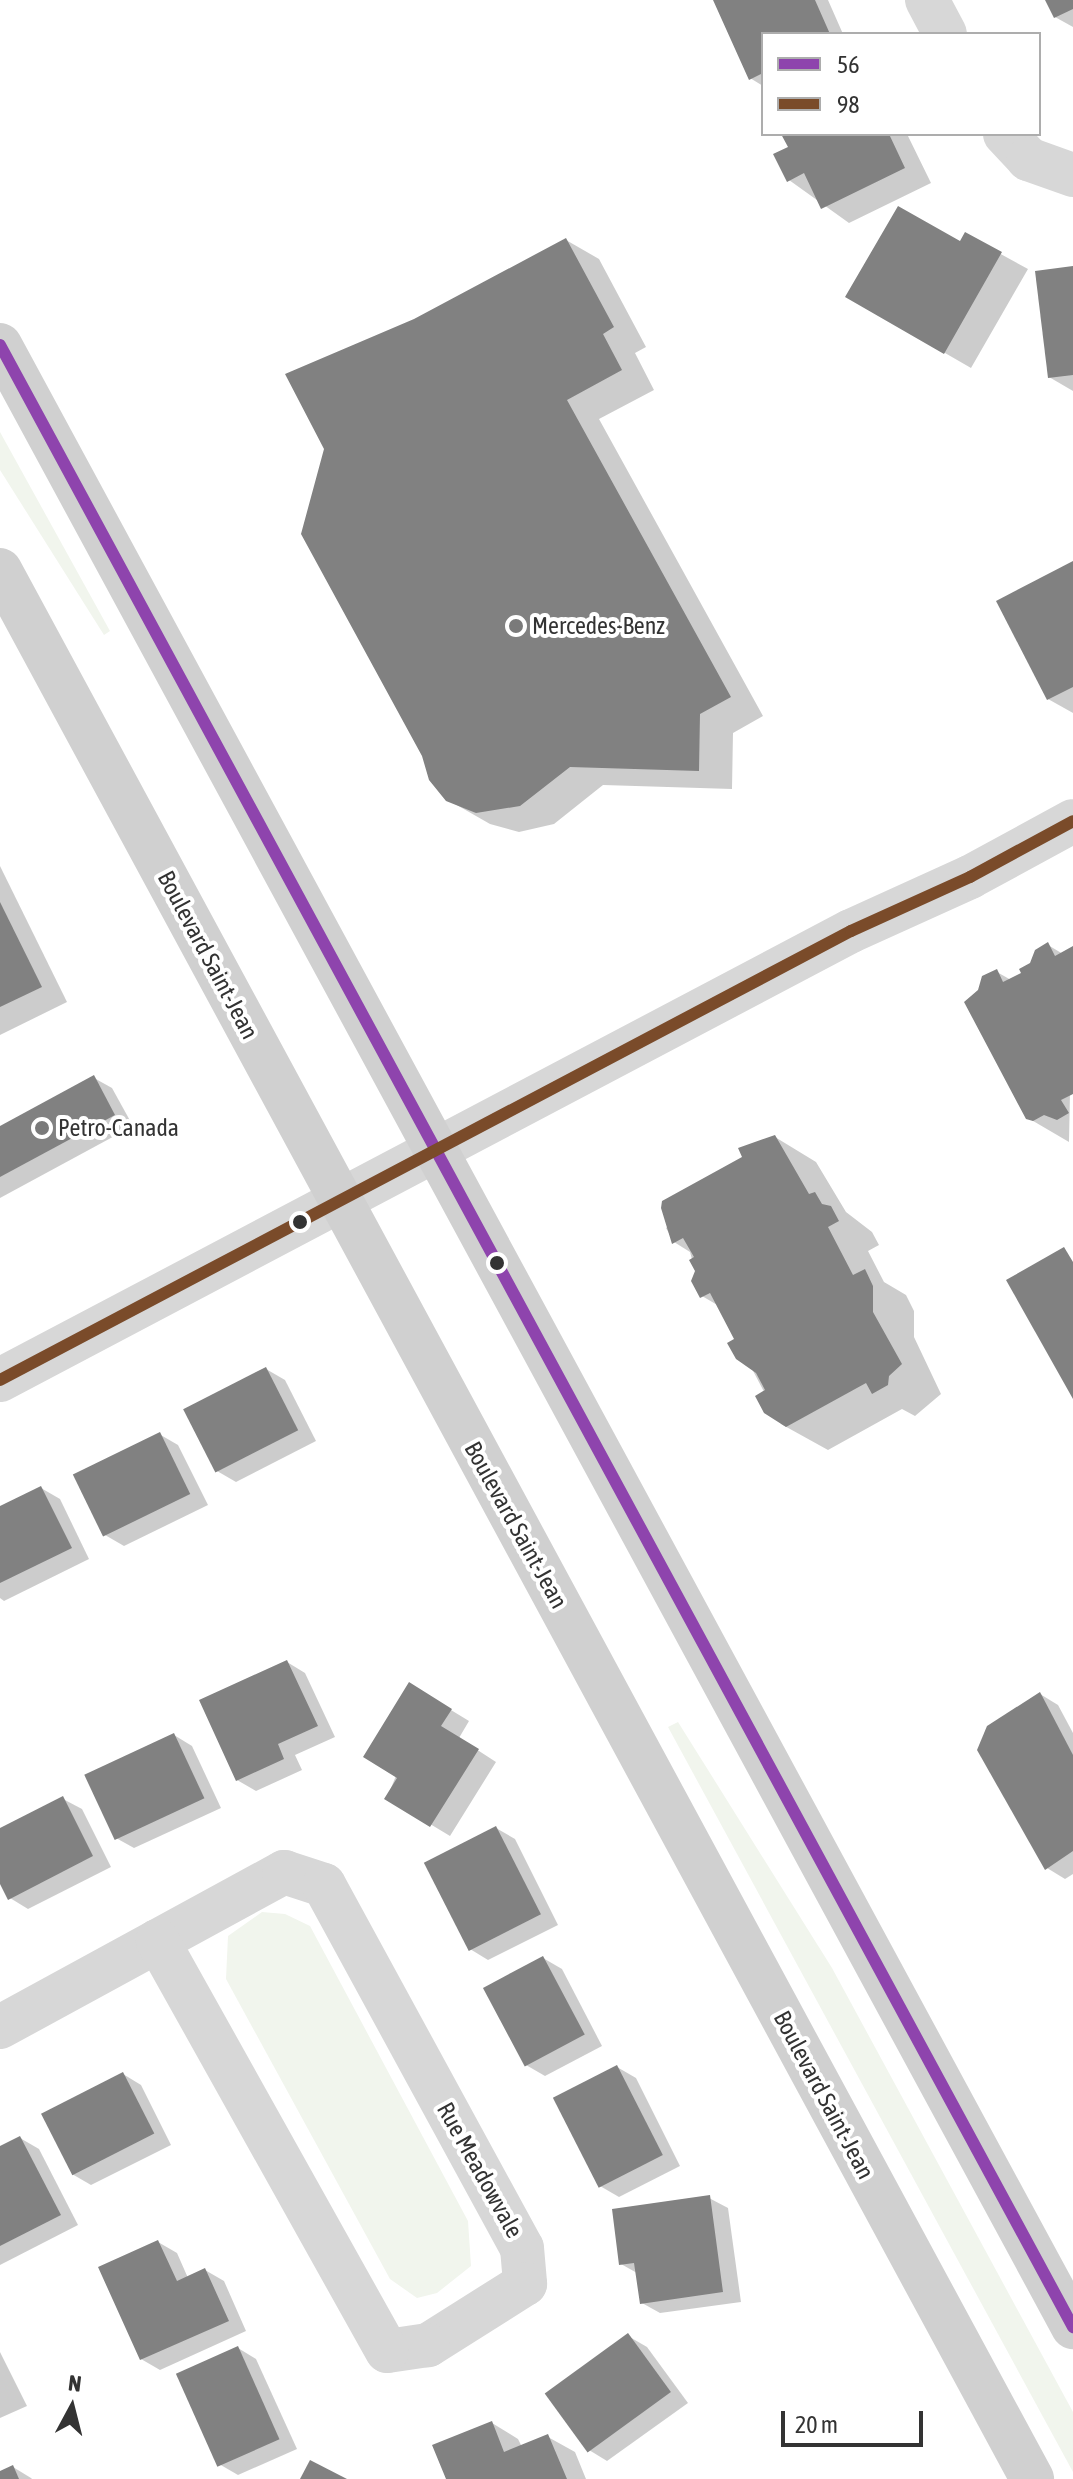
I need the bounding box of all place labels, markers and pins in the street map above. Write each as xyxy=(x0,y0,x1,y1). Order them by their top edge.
place label: Mercedes-Benz xyxy=(532,612,665,640)
marker: Mercedes-Benz xyxy=(507,617,525,635)
place label: Petro-Canada xyxy=(58,1114,179,1142)
marker: Petro-Canada xyxy=(33,1119,51,1137)
unlabelled marker xyxy=(292,1214,308,1230)
unlabelled marker xyxy=(489,1255,505,1271)

